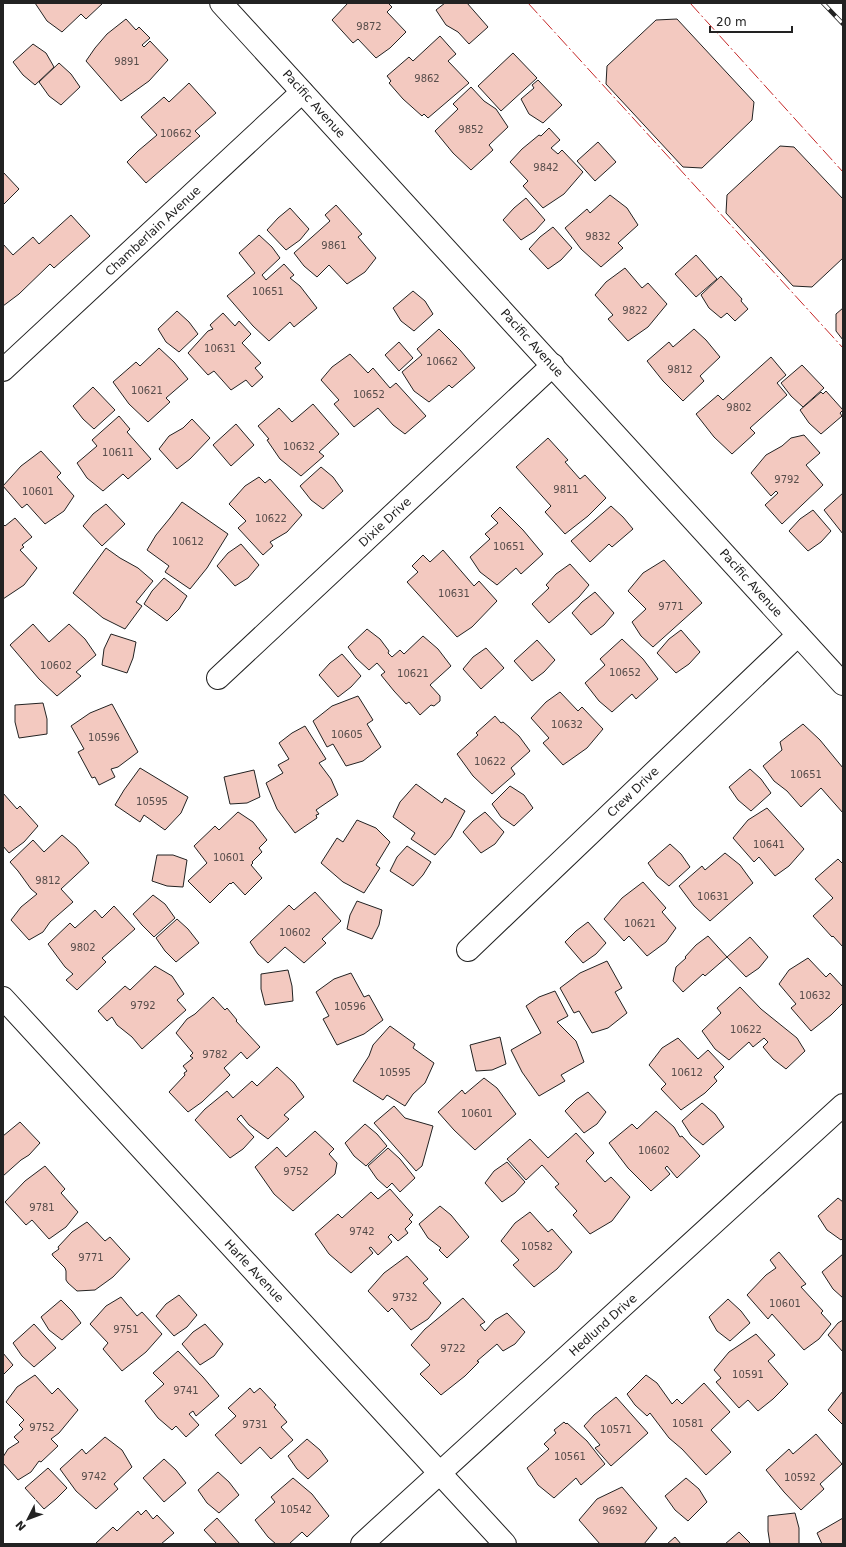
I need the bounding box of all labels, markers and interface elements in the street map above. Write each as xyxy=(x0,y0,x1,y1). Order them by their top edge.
scale bar xyxy=(710,8,792,34)
text: 20 m xyxy=(716,15,747,29)
house number: 9872 xyxy=(356,21,382,32)
house number: 9891 xyxy=(114,56,140,67)
street label: Pacific Avenue xyxy=(280,67,348,141)
house number: 9862 xyxy=(414,73,440,84)
house number: 9852 xyxy=(458,124,484,135)
house number: 10662 xyxy=(160,128,192,139)
house number: 9842 xyxy=(533,162,559,173)
street label: Chamberlain Avenue xyxy=(103,183,203,279)
house number: 9832 xyxy=(585,231,611,242)
house number: 9861 xyxy=(321,240,347,251)
house number: 10651 xyxy=(252,286,284,297)
house number: 9822 xyxy=(622,305,648,316)
street label: Pacific Avenue xyxy=(498,306,566,380)
house number: 10631 xyxy=(204,343,236,354)
house number: 10662 xyxy=(426,356,458,367)
house number: 9812 xyxy=(667,364,693,375)
house number: 10621 xyxy=(131,385,163,396)
house number: 10652 xyxy=(353,389,385,400)
house number: 9802 xyxy=(726,402,752,413)
house number: 10632 xyxy=(283,441,315,452)
house number: 10611 xyxy=(102,447,134,458)
house number: 9792 xyxy=(774,474,800,485)
house number: 9811 xyxy=(553,484,579,495)
house number: 10601 xyxy=(22,486,54,497)
street label: Dixie Drive xyxy=(356,494,414,550)
house number: 10622 xyxy=(255,513,287,524)
house number: 10612 xyxy=(172,536,204,547)
house number: 10651 xyxy=(493,541,525,552)
street label: Pacific Avenue xyxy=(717,546,785,620)
house number: 10631 xyxy=(438,588,470,599)
house number: 9771 xyxy=(658,601,684,612)
house number: 10602 xyxy=(40,660,72,671)
house number: 10652 xyxy=(609,667,641,678)
house number: 10621 xyxy=(397,668,429,679)
house number: 10632 xyxy=(551,719,583,730)
house number: 10605 xyxy=(331,729,363,740)
house number: 10596 xyxy=(88,732,120,743)
house number: 10622 xyxy=(474,756,506,767)
street label: Crew Drive xyxy=(604,764,662,820)
house number: 10651 xyxy=(790,769,822,780)
house number: 10595 xyxy=(136,796,168,807)
house number: 10641 xyxy=(753,839,785,850)
house number: 10601 xyxy=(213,852,245,863)
house number: 9812 xyxy=(35,875,61,886)
house number: 10631 xyxy=(697,891,729,902)
house number: 10621 xyxy=(624,918,656,929)
house number: 10602 xyxy=(279,927,311,938)
house number: 9802 xyxy=(70,942,96,953)
house number: 10632 xyxy=(799,990,831,1001)
house number: 9792 xyxy=(130,1000,156,1011)
house number: 10596 xyxy=(334,1001,366,1012)
house number: 10622 xyxy=(730,1024,762,1035)
house number: 9782 xyxy=(202,1049,228,1060)
house number: 10595 xyxy=(379,1067,411,1078)
house number: 10612 xyxy=(671,1067,703,1078)
house number: 10601 xyxy=(461,1108,493,1119)
house number: 10602 xyxy=(638,1145,670,1156)
house number: 9752 xyxy=(283,1166,309,1177)
house number: 9781 xyxy=(29,1202,55,1213)
house number: 9742 xyxy=(349,1226,375,1237)
street label: Harle Avenue xyxy=(221,1237,287,1305)
house number: 10582 xyxy=(521,1241,553,1252)
house number: 9771 xyxy=(78,1252,104,1263)
street label: Hedlund Drive xyxy=(566,1291,640,1359)
house number: 9732 xyxy=(392,1292,418,1303)
house number: 10601 xyxy=(769,1298,801,1309)
house number: 9751 xyxy=(113,1324,139,1335)
house number: 9722 xyxy=(440,1343,466,1354)
house number: 10591 xyxy=(732,1369,764,1380)
house number: 9741 xyxy=(173,1385,199,1396)
house number: 10581 xyxy=(672,1418,704,1429)
house number: 9731 xyxy=(242,1419,268,1430)
house number: 9752 xyxy=(29,1422,55,1433)
house number: 10571 xyxy=(600,1424,632,1435)
house number: 10561 xyxy=(554,1451,586,1462)
house number: 9742 xyxy=(81,1471,107,1482)
house number: 10592 xyxy=(784,1472,816,1483)
north arrow xyxy=(8,1499,48,1539)
house number: 10542 xyxy=(280,1504,312,1515)
house number: 9692 xyxy=(602,1505,628,1516)
text: N xyxy=(13,1518,29,1533)

